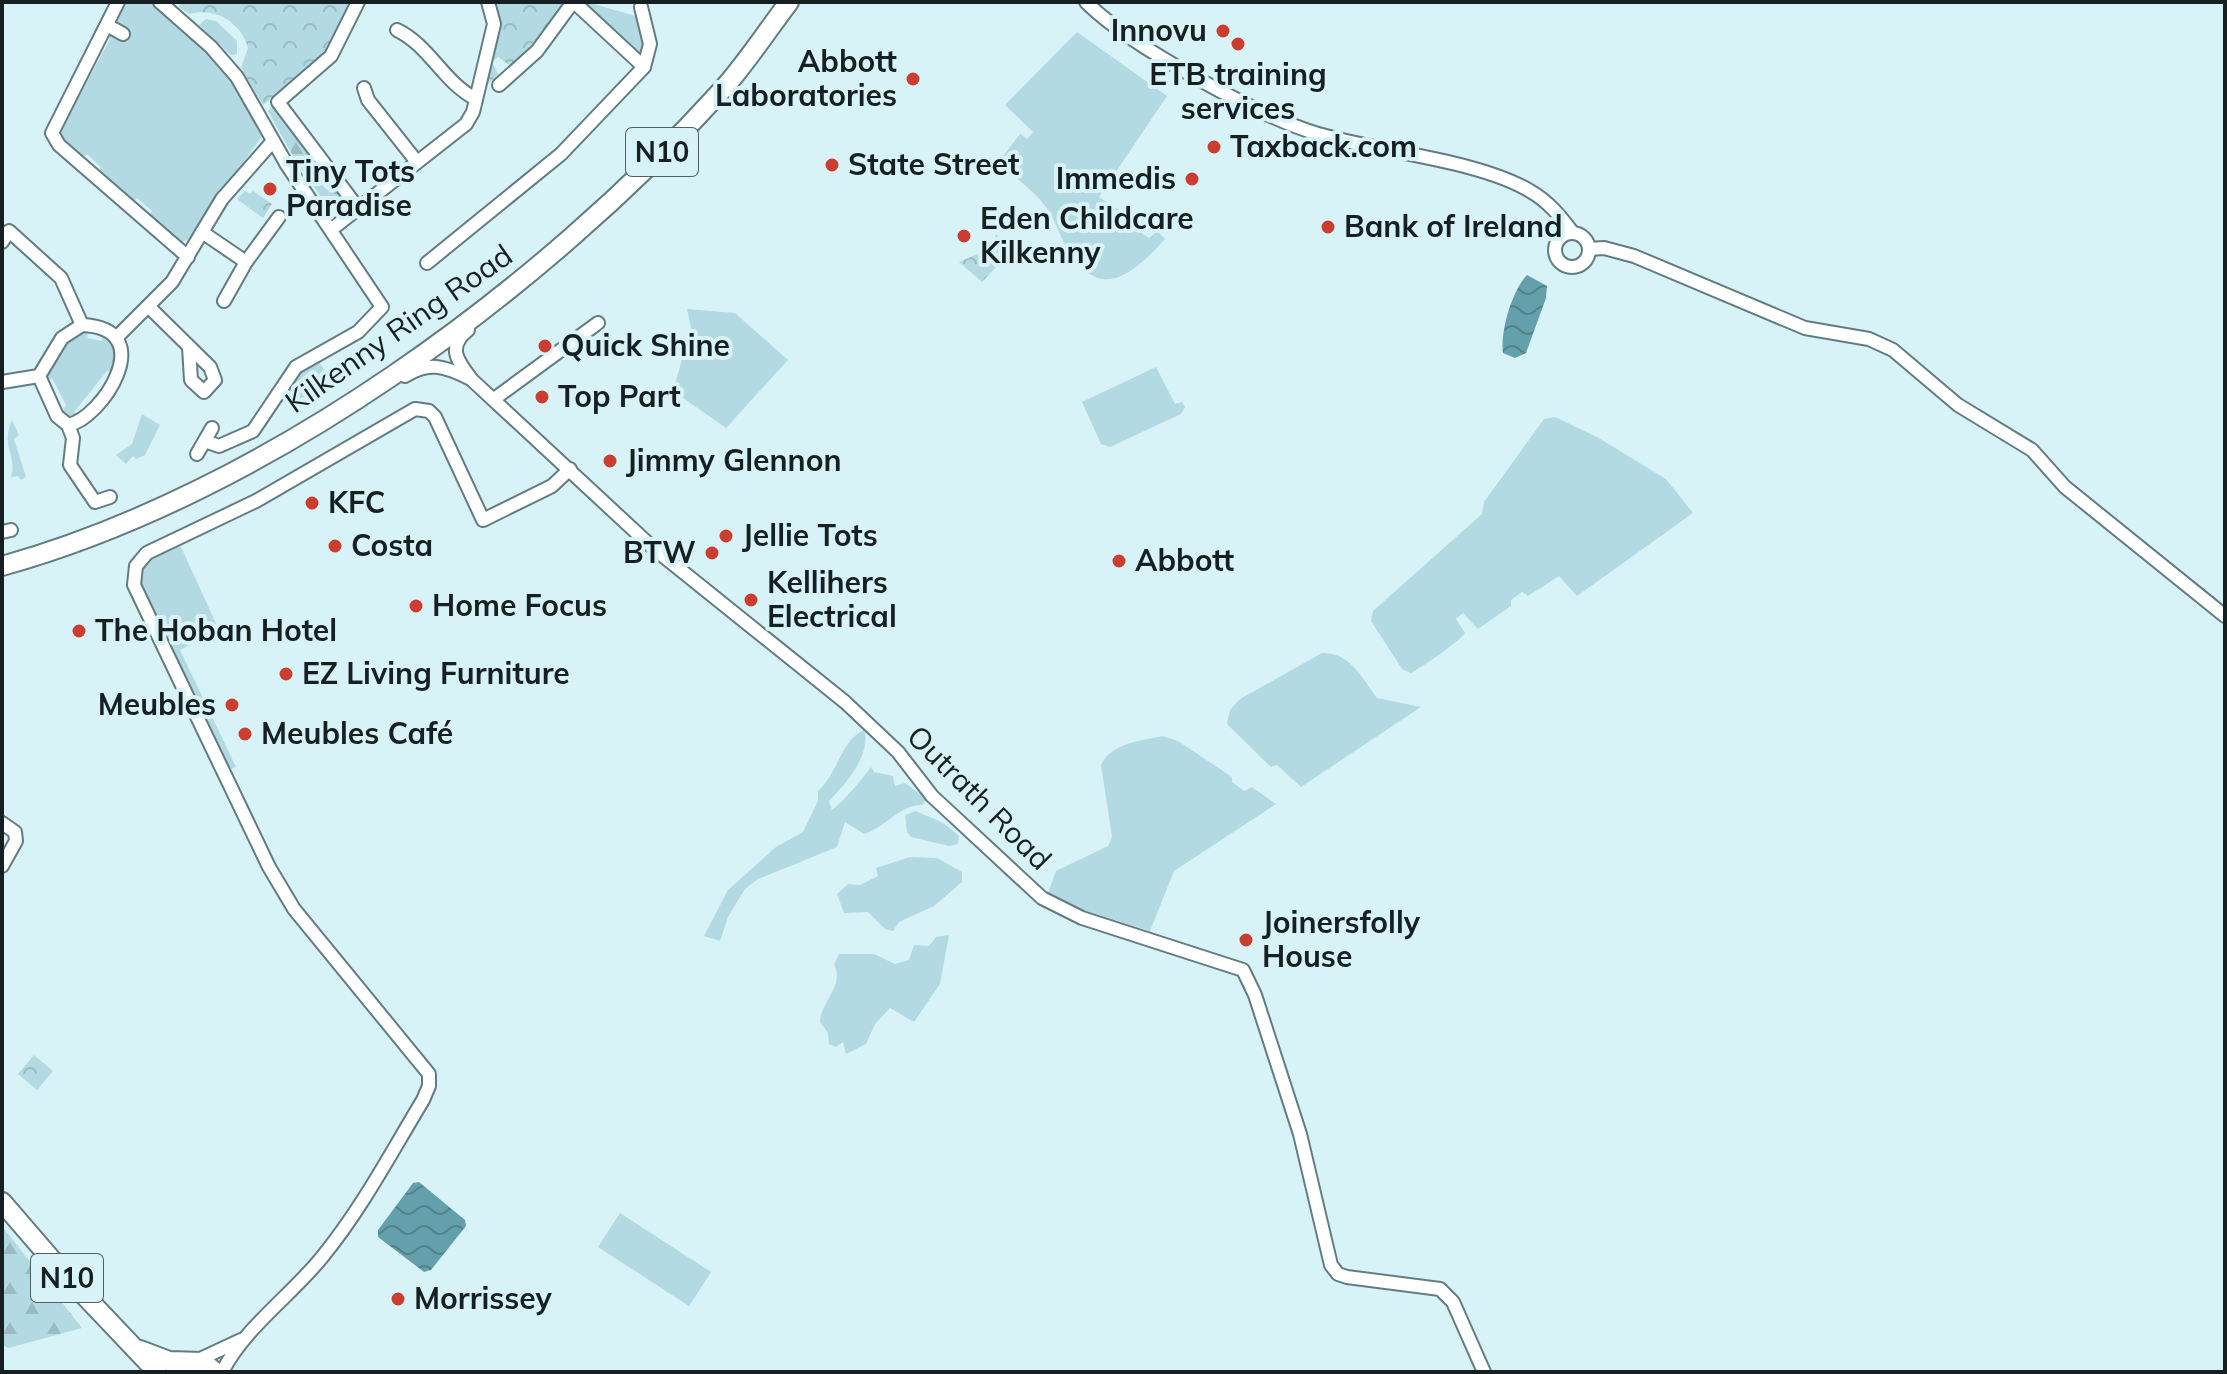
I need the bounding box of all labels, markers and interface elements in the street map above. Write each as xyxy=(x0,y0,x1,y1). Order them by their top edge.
place label: Innovu xyxy=(1111,11,1207,49)
marker: Innovu xyxy=(1214,22,1232,40)
marker: ETB training services xyxy=(1229,35,1247,53)
place label: Abbott Laboratories xyxy=(715,42,897,114)
place label: ETB training services xyxy=(1149,55,1327,127)
marker: Abbott Laboratories xyxy=(904,70,922,88)
place label: Taxback.com xyxy=(1230,127,1417,165)
road number: N10 xyxy=(626,128,698,176)
marker: Taxback.com xyxy=(1205,138,1223,156)
place label: State Street xyxy=(848,145,1019,183)
place label: Tiny Tots Paradise xyxy=(286,152,415,224)
marker: State Street xyxy=(823,156,841,174)
place label: Immedis xyxy=(1056,159,1176,197)
marker: Immedis xyxy=(1183,170,1201,188)
marker: Tiny Tots Paradise xyxy=(261,180,279,198)
place label: Eden Childcare Kilkenny xyxy=(980,199,1194,271)
place label: Bank of Ireland xyxy=(1344,207,1563,245)
marker: Bank of Ireland xyxy=(1319,218,1337,236)
marker: Eden Childcare Kilkenny xyxy=(955,227,973,245)
street label: Kilkenny Ring Road xyxy=(278,236,519,421)
place label: Quick Shine xyxy=(561,326,730,364)
marker: Quick Shine xyxy=(536,337,554,355)
place label: Top Part xyxy=(558,377,681,415)
marker: Top Part xyxy=(533,388,551,406)
place label: Jimmy Glennon xyxy=(626,441,842,479)
marker: Jimmy Glennon xyxy=(601,452,619,470)
place label: KFC xyxy=(328,483,385,521)
marker: KFC xyxy=(303,494,321,512)
place label: Jellie Tots xyxy=(742,516,878,554)
place label: Costa xyxy=(351,526,433,564)
marker: Jellie Tots xyxy=(717,527,735,545)
place label: BTW xyxy=(623,533,696,571)
marker: Costa xyxy=(326,537,344,555)
place label: Abbott xyxy=(1135,541,1234,579)
marker: BTW xyxy=(703,544,721,562)
marker: Abbott xyxy=(1110,552,1128,570)
place label: Kellihers Electrical xyxy=(767,563,897,635)
place label: Home Focus xyxy=(432,586,607,624)
marker: Kellihers Electrical xyxy=(742,591,760,609)
marker: Home Focus xyxy=(407,597,425,615)
place label: The Hoban Hotel xyxy=(95,611,337,649)
marker: The Hoban Hotel xyxy=(70,622,88,640)
place label: EZ Living Furniture xyxy=(302,654,570,692)
marker: EZ Living Furniture xyxy=(277,665,295,683)
place label: Meubles xyxy=(98,685,216,723)
marker: Meubles xyxy=(223,696,241,714)
place label: Meubles Café xyxy=(261,714,453,752)
street label: Outrath Road xyxy=(899,717,1060,878)
marker: Meubles Café xyxy=(236,725,254,743)
place label: Joinersfolly House xyxy=(1262,903,1421,975)
marker: Joinersfolly House xyxy=(1237,931,1255,949)
road number: N10 xyxy=(31,1254,103,1302)
place label: Morrissey xyxy=(414,1279,553,1317)
marker: Morrissey xyxy=(389,1290,407,1308)

